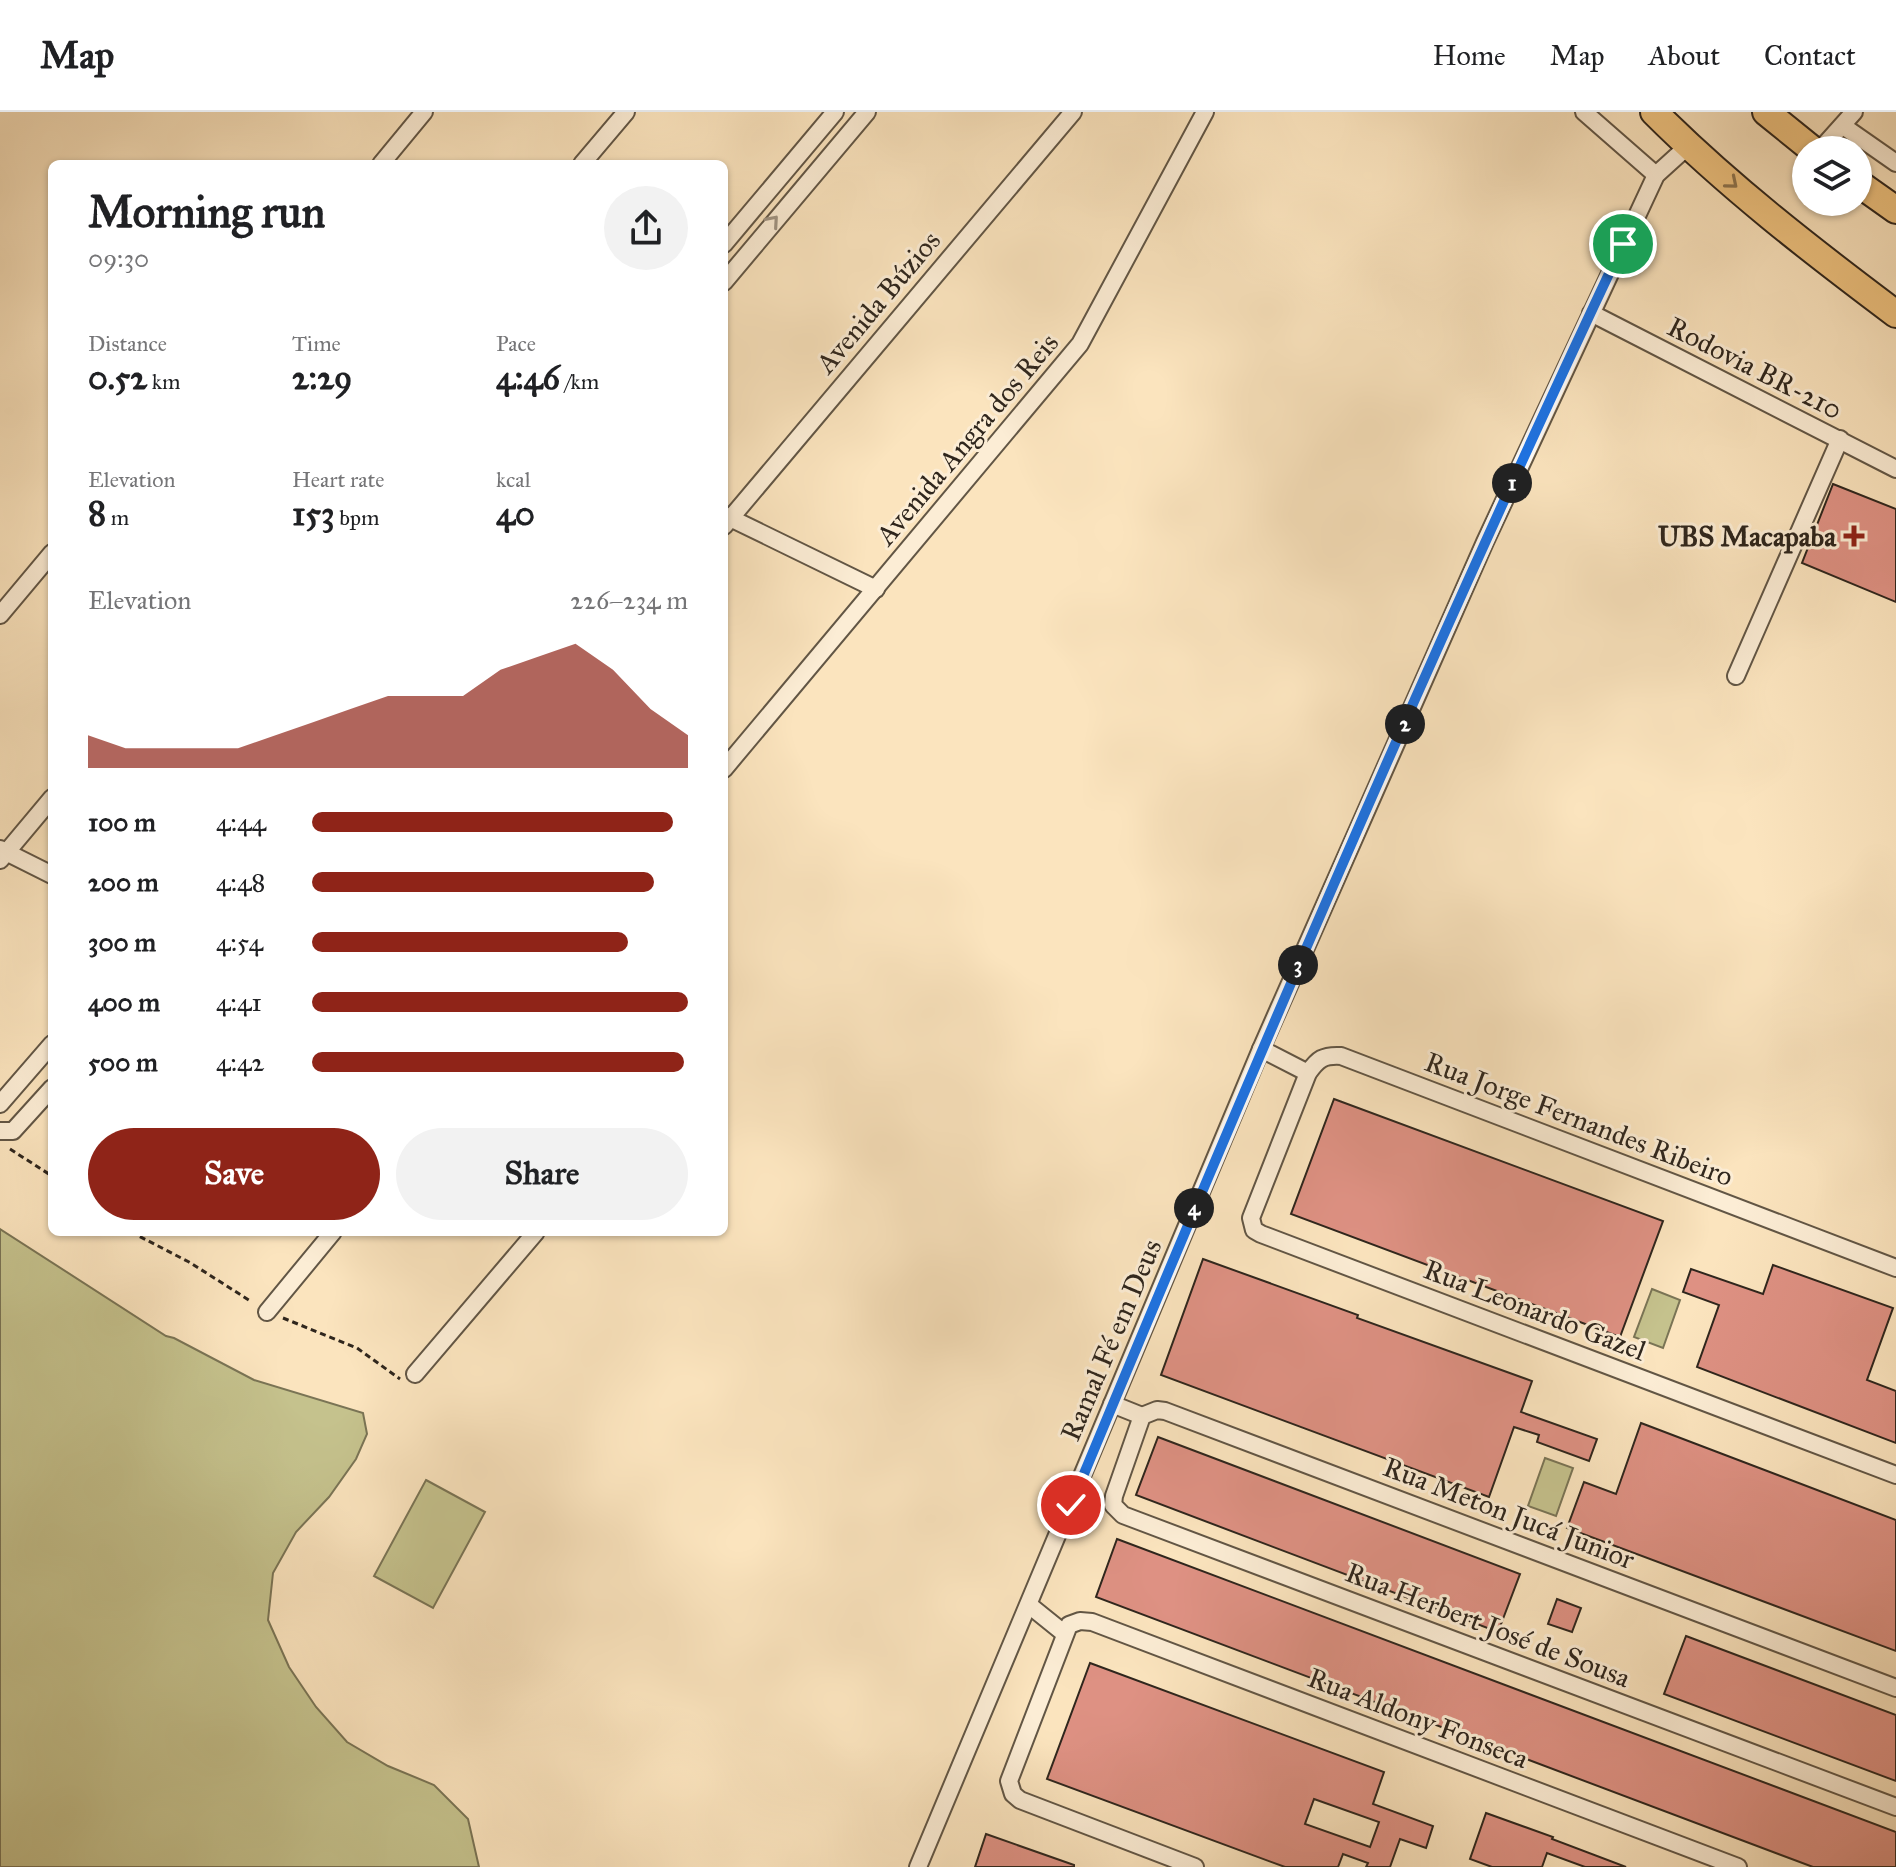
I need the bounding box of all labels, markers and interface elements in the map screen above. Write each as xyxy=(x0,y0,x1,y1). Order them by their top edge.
text: Map xyxy=(40,32,114,78)
text: Home xyxy=(1433,38,1506,73)
text: Map xyxy=(1550,38,1604,73)
text: About xyxy=(1648,38,1720,73)
text: Contact xyxy=(1764,38,1856,73)
map controls xyxy=(1792,136,1872,216)
button: layers xyxy=(1792,136,1872,216)
one-way arrow xyxy=(1723,173,1738,188)
text: Morning run xyxy=(88,185,325,239)
button: share xyxy=(604,186,688,270)
pin xyxy=(1589,210,1657,278)
one-way arrow xyxy=(764,216,778,231)
icon: arrive xyxy=(1601,222,1645,266)
street label: Avenida Búzios xyxy=(808,223,948,381)
text: 09:30 xyxy=(88,242,149,274)
street label: Rodovia BR-210 xyxy=(1662,309,1848,427)
street label: Avenida Angra dos Reis xyxy=(867,326,1066,553)
text: Distance xyxy=(88,330,167,357)
text: Time xyxy=(292,330,341,357)
text: Pace xyxy=(496,330,536,357)
text: 0.52 xyxy=(88,357,147,398)
text: 2:29 xyxy=(292,357,352,398)
text: 4:46 xyxy=(496,357,560,398)
text: km xyxy=(147,368,180,395)
text: /km xyxy=(560,368,599,395)
pin: 1 xyxy=(1492,463,1532,503)
text: Elevation xyxy=(88,466,175,493)
text: Heart rate xyxy=(292,466,385,493)
text: kcal xyxy=(496,466,531,493)
text: 1 xyxy=(1508,469,1516,496)
text: 8 xyxy=(88,493,106,534)
text: 153 xyxy=(292,493,335,534)
text: 40 xyxy=(496,493,535,534)
text: m xyxy=(106,504,129,531)
text: bpm xyxy=(335,504,379,531)
place label: UBS Macapaba xyxy=(1658,519,1837,554)
marker: UBS Macapaba xyxy=(1843,525,1865,547)
text: Elevation xyxy=(88,584,191,616)
text: 226–234 m xyxy=(570,584,688,616)
pin: 2 xyxy=(1385,704,1425,744)
text: 2 xyxy=(1400,710,1410,737)
text: 100 m xyxy=(88,806,156,838)
text: 4:44 xyxy=(216,806,266,838)
text: 200 m xyxy=(88,866,159,898)
text: 4:48 xyxy=(216,866,265,898)
text: 300 m xyxy=(88,926,156,958)
text: 4:54 xyxy=(216,926,263,958)
pin: 3 xyxy=(1278,945,1318,985)
text: 3 xyxy=(1294,951,1302,978)
text: 400 m xyxy=(88,986,160,1018)
text: 4:41 xyxy=(216,986,262,1018)
street label: Rua Jorge Fernandes Ribeiro xyxy=(1420,1044,1738,1194)
text: 500 m xyxy=(88,1046,158,1078)
text: 4:42 xyxy=(216,1046,264,1078)
button: Save xyxy=(88,1128,380,1220)
button: Share xyxy=(396,1128,688,1220)
pin: 4 xyxy=(1174,1188,1214,1228)
text: 4 xyxy=(1188,1194,1200,1221)
street label: Ramal Fé em Deus xyxy=(1053,1234,1169,1446)
street label: Rua Leonardo Gazel xyxy=(1419,1252,1651,1369)
street label: Rua Meton Jucá Junior xyxy=(1378,1449,1640,1577)
pin xyxy=(1037,1471,1105,1539)
icon: check xyxy=(1049,1483,1093,1527)
street label: Rua Herbert José de Sousa xyxy=(1341,1555,1635,1696)
street label: Rua Aldony Fonseca xyxy=(1303,1660,1533,1776)

